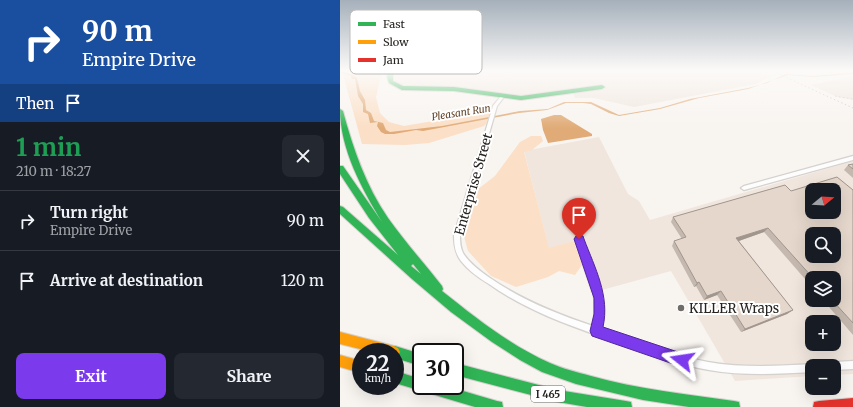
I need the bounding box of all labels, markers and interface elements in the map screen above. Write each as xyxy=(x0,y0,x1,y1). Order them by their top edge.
legend xyxy=(350,10,482,74)
text: 90 m xyxy=(82,13,153,49)
icon: right xyxy=(16,16,68,68)
text: Fast xyxy=(383,17,406,31)
text: Slow xyxy=(383,35,409,49)
text: Empire Drive xyxy=(82,48,196,71)
text: Jam xyxy=(382,53,404,67)
icon: arrive xyxy=(62,92,84,114)
text: Then xyxy=(16,94,54,113)
water label: Pleasant Run xyxy=(431,101,492,124)
street label: Enterprise Street xyxy=(451,131,496,237)
text: 1 min xyxy=(16,132,81,163)
button: close xyxy=(282,135,324,177)
text: 210 m · 18:27 xyxy=(16,163,91,180)
north arrow xyxy=(805,183,841,219)
map controls xyxy=(805,183,841,395)
pin xyxy=(562,198,596,239)
text: Turn right xyxy=(50,203,128,222)
icon: arrive xyxy=(568,204,590,226)
icon: right xyxy=(16,210,38,232)
text: 90 m xyxy=(287,211,324,230)
text: Empire Drive xyxy=(50,222,132,239)
button: search xyxy=(805,227,841,263)
icon: arrive xyxy=(16,270,38,292)
text: Arrive at destination xyxy=(50,271,203,290)
text: 120 m xyxy=(281,271,324,290)
button: layers xyxy=(805,271,841,307)
place label: KILLER Wraps xyxy=(689,300,779,317)
marker: KILLER Wraps xyxy=(676,303,686,313)
button: + xyxy=(805,315,841,351)
position arrow xyxy=(661,339,703,381)
speed limit sign: 30 xyxy=(412,343,464,395)
text: 22 xyxy=(366,351,390,376)
button: Exit xyxy=(16,353,166,399)
button: Share xyxy=(174,353,324,399)
button: − xyxy=(805,359,841,395)
text: km/h xyxy=(365,372,391,385)
road number: I 465 xyxy=(531,386,565,402)

